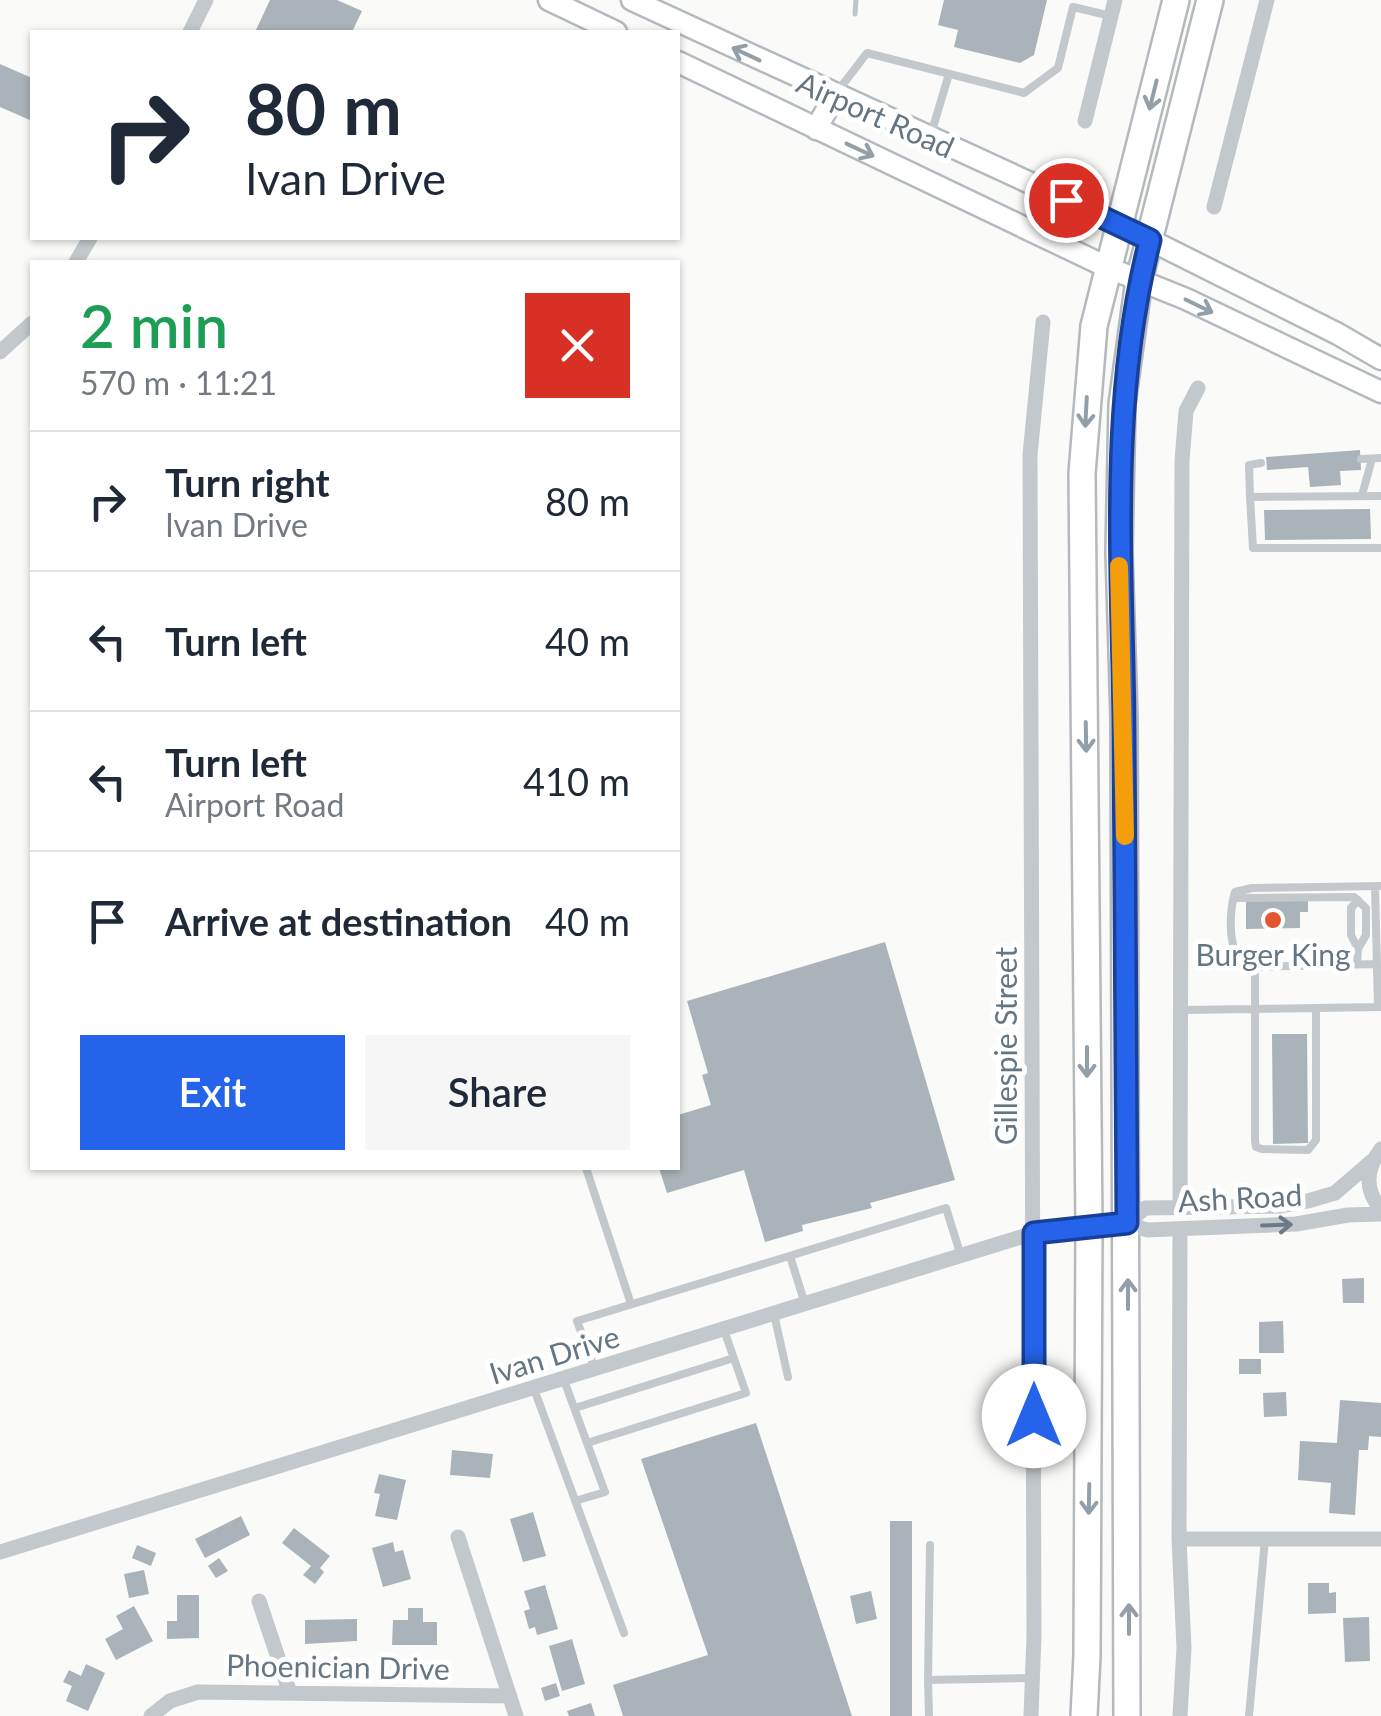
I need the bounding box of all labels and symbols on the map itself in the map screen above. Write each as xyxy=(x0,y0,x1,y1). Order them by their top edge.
one-way arrow xyxy=(732,44,762,63)
street label: Airport Road xyxy=(792,63,960,165)
one-way arrow xyxy=(1143,78,1161,110)
one-way arrow xyxy=(844,142,874,161)
pin xyxy=(1024,158,1109,243)
one-way arrow xyxy=(1183,297,1213,316)
one-way arrow xyxy=(1076,395,1095,427)
one-way arrow xyxy=(1076,720,1095,752)
marker: Burger King xyxy=(1262,909,1284,931)
place label: Burger King xyxy=(1196,936,1350,972)
street label: Gillespie Street xyxy=(987,947,1023,1145)
one-way arrow xyxy=(1078,1044,1096,1077)
street label: Ash Road xyxy=(1177,1176,1303,1218)
one-way arrow xyxy=(1261,1215,1293,1234)
one-way arrow xyxy=(1118,1278,1138,1310)
street label: Ivan Drive xyxy=(485,1317,623,1391)
position arrow xyxy=(982,1364,1086,1468)
one-way arrow xyxy=(1080,1482,1098,1515)
one-way arrow xyxy=(1120,1603,1138,1636)
street label: Phoenician Drive xyxy=(226,1646,450,1686)

